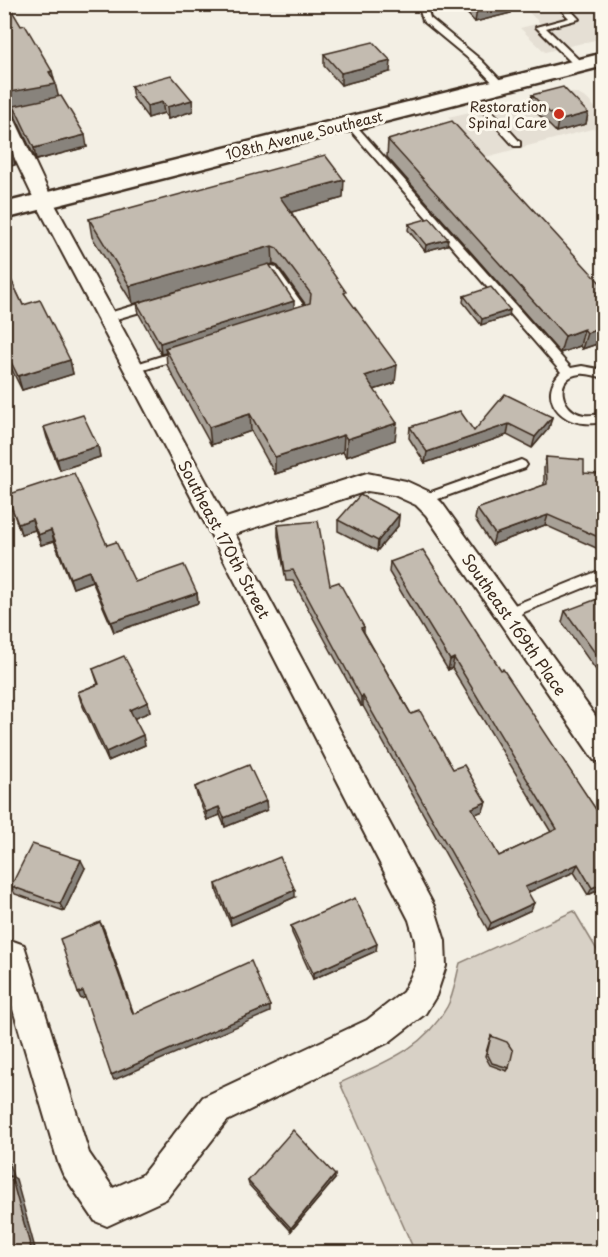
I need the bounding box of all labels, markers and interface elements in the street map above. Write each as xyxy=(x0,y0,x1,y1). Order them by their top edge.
place label: Restoration Spinal Care xyxy=(468,96,547,133)
street label: 108th Avenue Southeast xyxy=(223,105,385,165)
marker: Restoration Spinal Care xyxy=(552,107,566,121)
street label: Southeast 170th Street xyxy=(173,455,277,623)
street label: Southeast 169th Place xyxy=(457,548,573,700)

